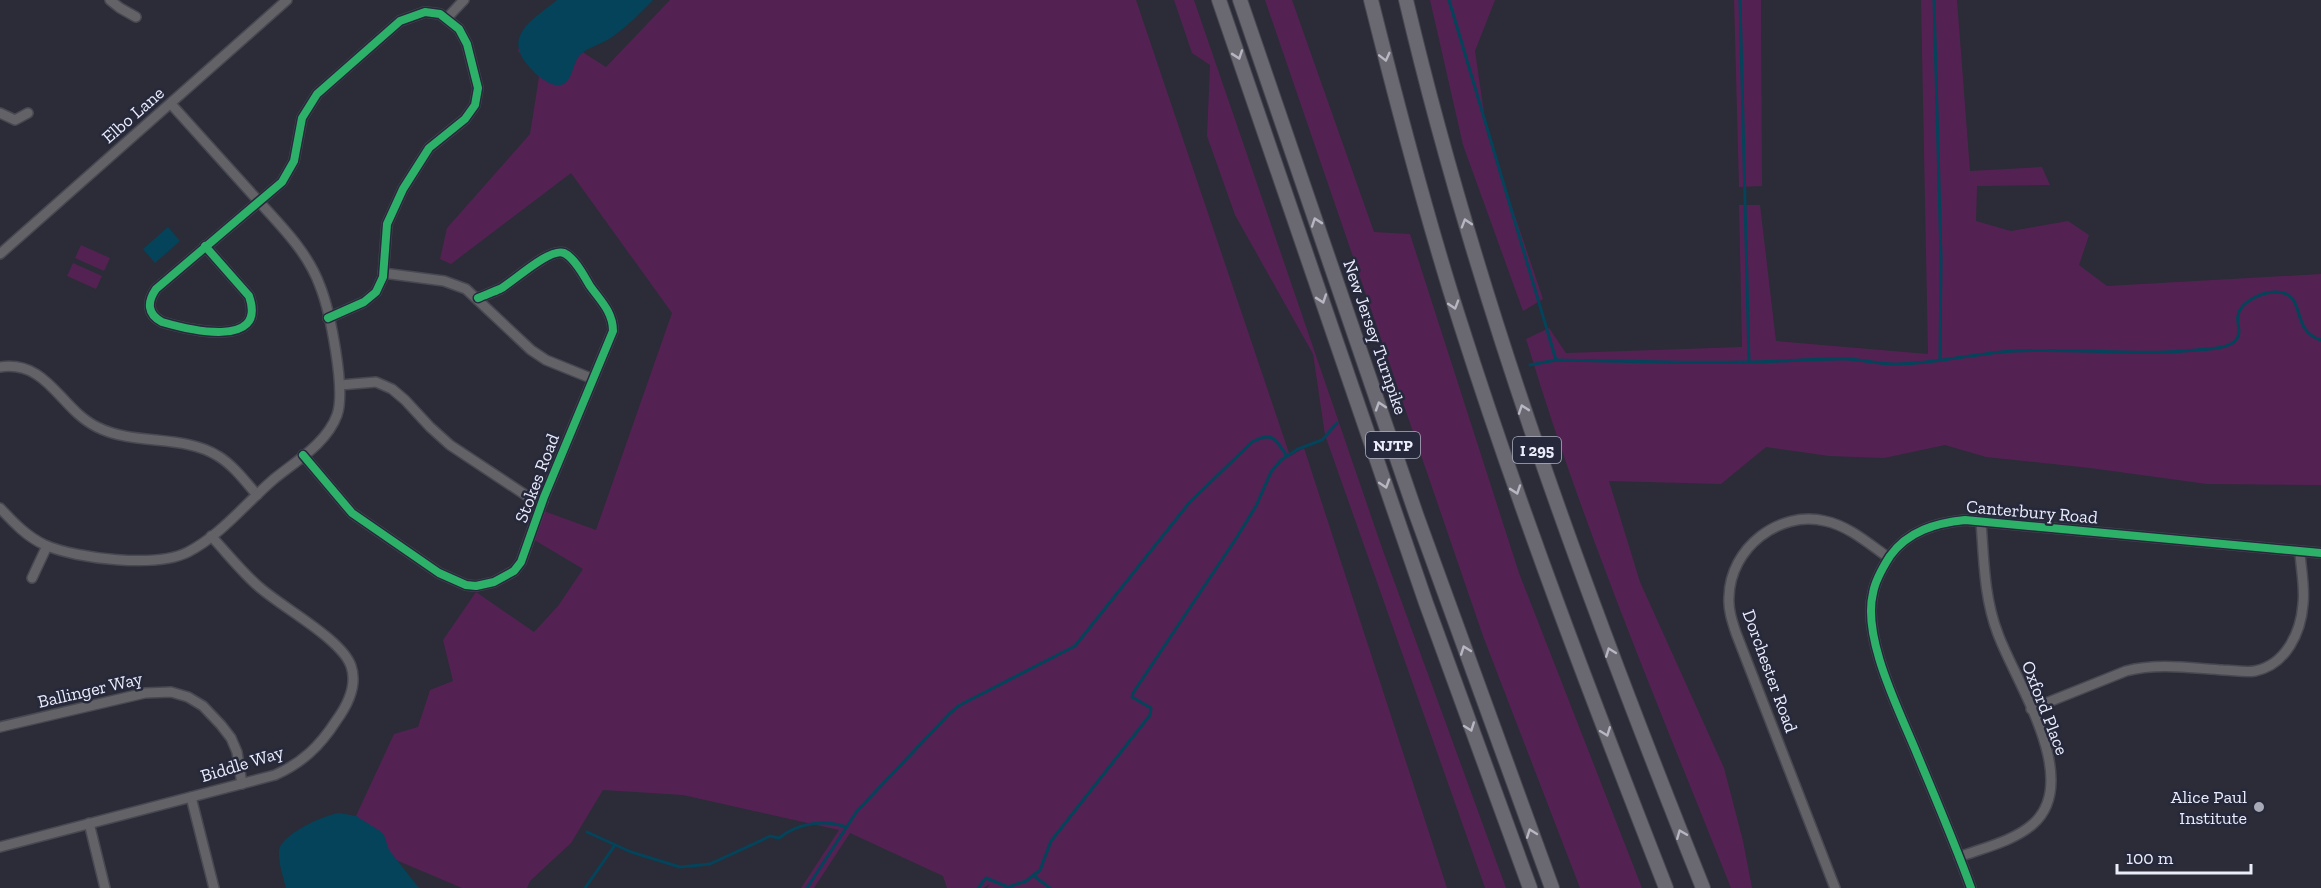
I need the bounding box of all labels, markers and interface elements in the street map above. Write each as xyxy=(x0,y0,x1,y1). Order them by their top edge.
one-way arrow xyxy=(1230,49,1243,60)
one-way arrow xyxy=(1378,52,1391,62)
street label: Elbo Lane xyxy=(97,82,169,148)
one-way arrow xyxy=(1310,217,1323,228)
one-way arrow xyxy=(1461,218,1473,229)
street label: New Jersey Turnpike xyxy=(1338,257,1412,417)
one-way arrow xyxy=(1314,293,1327,304)
one-way arrow xyxy=(1447,299,1459,310)
one-way arrow xyxy=(1375,401,1388,412)
one-way arrow xyxy=(1518,404,1531,415)
street label: Stokes Road xyxy=(510,430,564,526)
road number: NJTP xyxy=(1366,432,1420,458)
road number: I 295 xyxy=(1513,437,1561,463)
one-way arrow xyxy=(1377,478,1390,489)
one-way arrow xyxy=(1508,484,1521,495)
street label: Canterbury Road xyxy=(1965,495,2099,529)
street label: Dorchester Road xyxy=(1738,606,1803,736)
one-way arrow xyxy=(1459,645,1472,656)
one-way arrow xyxy=(1605,647,1618,658)
street label: Oxford Place xyxy=(2017,658,2073,758)
street label: Ballinger Way xyxy=(35,667,145,713)
one-way arrow xyxy=(1463,721,1476,732)
one-way arrow xyxy=(1598,726,1611,737)
street label: Biddle Way xyxy=(198,741,287,787)
place label: Alice Paul Institute xyxy=(2171,786,2247,829)
marker: Alice Paul Institute xyxy=(2252,800,2266,814)
one-way arrow xyxy=(1526,829,1538,840)
one-way arrow xyxy=(1676,829,1688,840)
scale bar xyxy=(2117,837,2250,875)
text: 100 m xyxy=(2126,847,2174,869)

